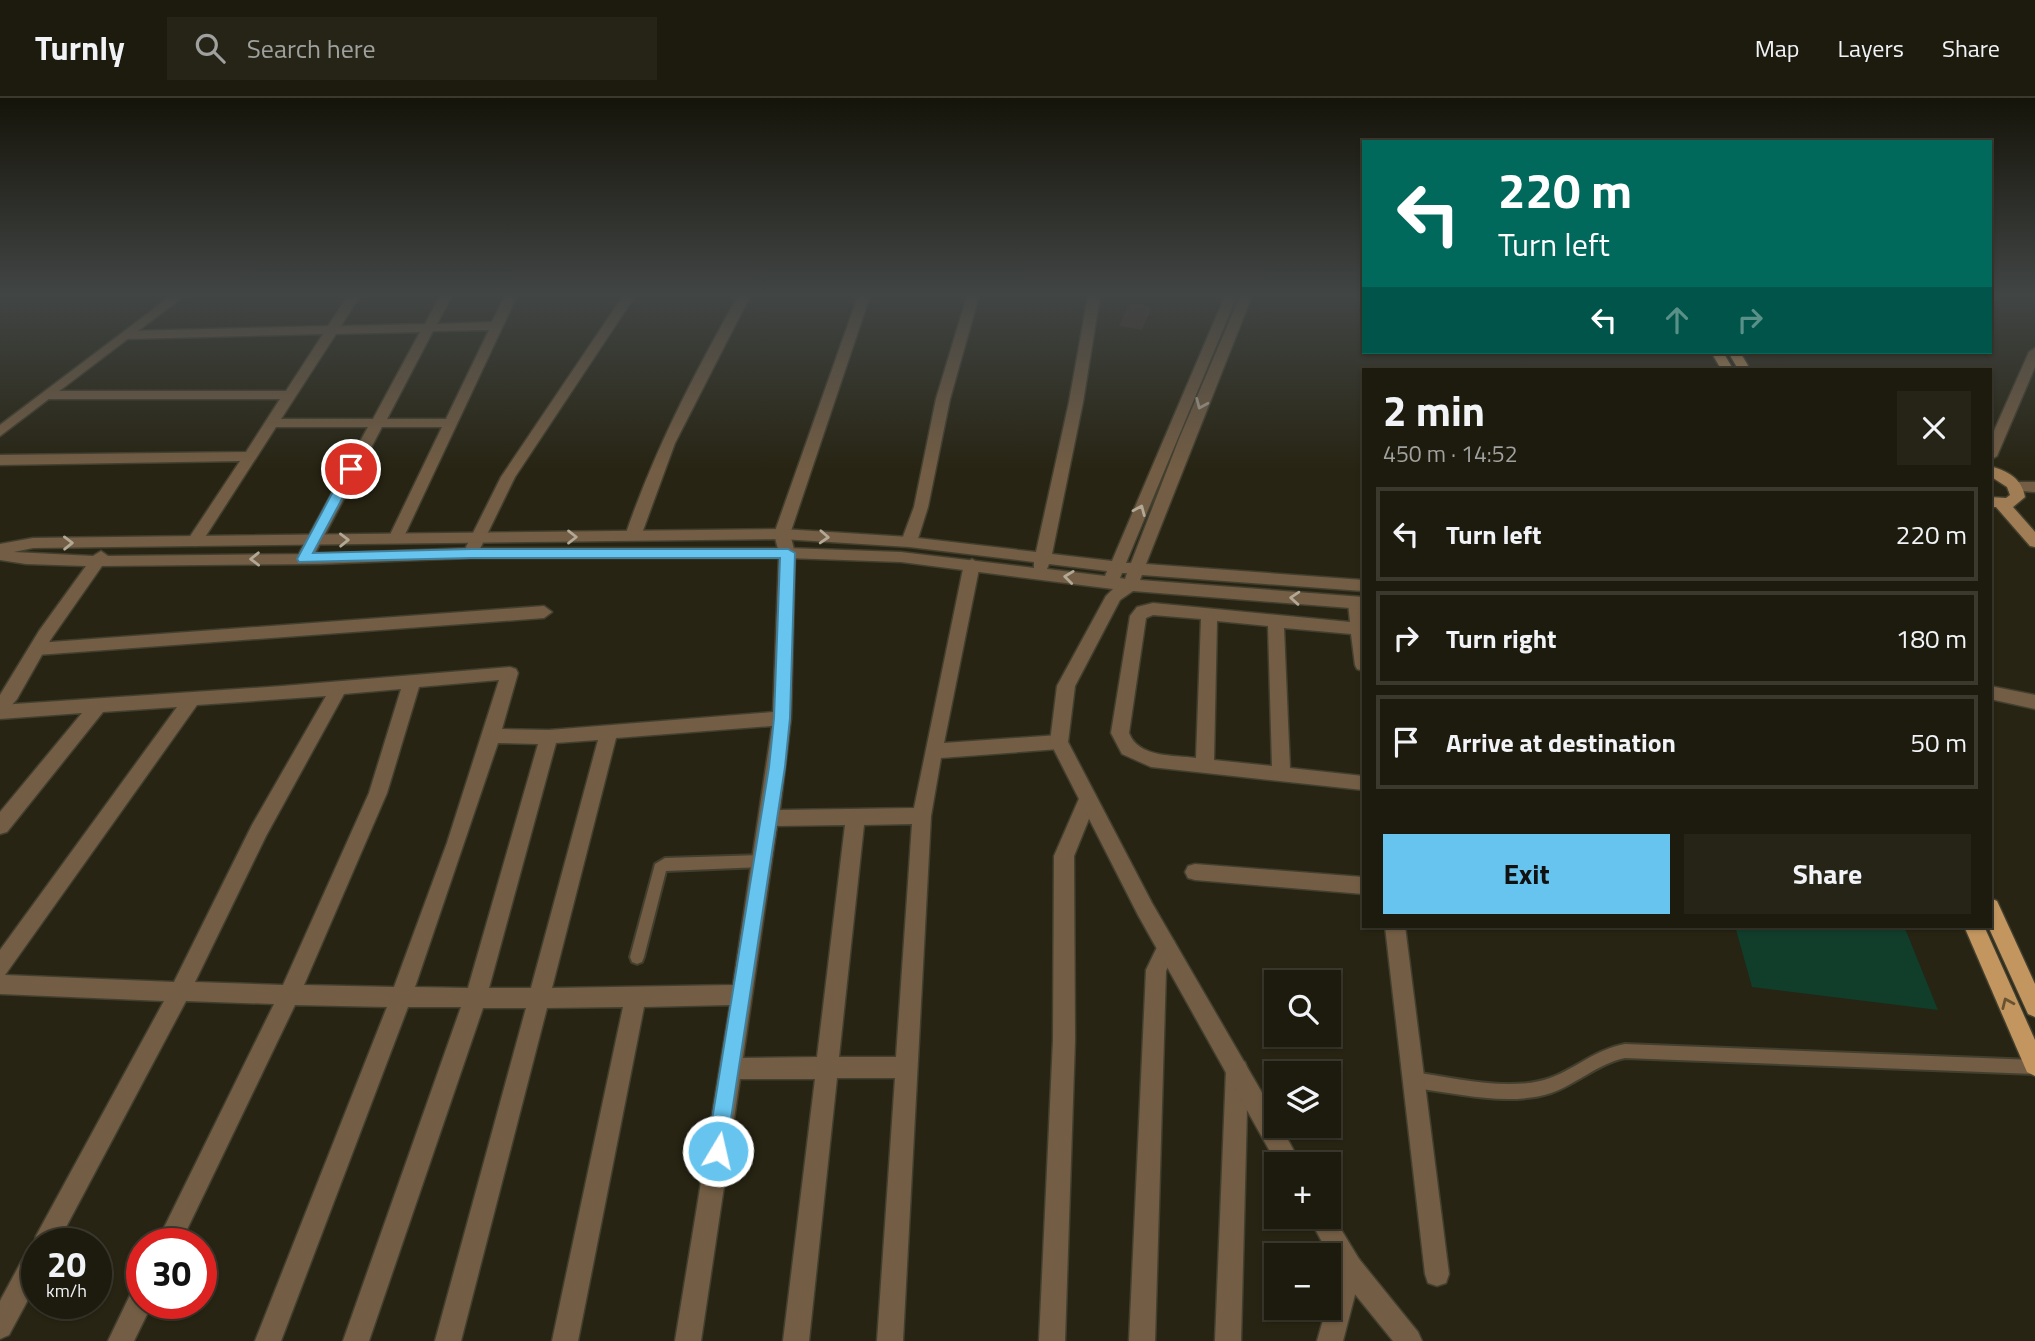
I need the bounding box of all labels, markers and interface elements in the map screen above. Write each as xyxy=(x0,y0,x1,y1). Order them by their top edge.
search box xyxy=(167,17,657,80)
text: Turnly xyxy=(35,23,125,73)
icon: search xyxy=(191,29,229,67)
text: Search here xyxy=(247,29,376,68)
text: Map xyxy=(1755,30,1800,66)
text: Layers xyxy=(1838,30,1904,66)
text: Share xyxy=(1942,30,2000,66)
text: 220 m xyxy=(1498,152,1632,227)
icon: left xyxy=(1383,168,1474,259)
text: Turn left xyxy=(1498,220,1610,268)
icon: left xyxy=(1585,301,1623,339)
icon: ahead xyxy=(1658,301,1696,339)
icon: right xyxy=(1731,301,1769,339)
text: 2 min xyxy=(1383,378,1485,442)
button: close xyxy=(1897,391,1971,465)
one-way arrow xyxy=(1195,397,1209,409)
text: 450 m · 14:52 xyxy=(1383,436,1518,471)
pin xyxy=(321,439,381,499)
icon: arrive xyxy=(332,450,370,488)
one-way arrow xyxy=(1132,505,1146,517)
icon: left xyxy=(1387,515,1425,553)
text: Turn left xyxy=(1446,515,1541,554)
text: 220 m xyxy=(1896,515,1967,554)
one-way arrow xyxy=(567,529,577,545)
one-way arrow xyxy=(818,529,829,544)
one-way arrow xyxy=(339,532,350,547)
one-way arrow xyxy=(63,535,73,551)
one-way arrow xyxy=(249,551,259,567)
one-way arrow xyxy=(1063,569,1075,584)
one-way arrow xyxy=(1289,591,1300,606)
icon: right xyxy=(1387,619,1425,657)
text: Turn right xyxy=(1446,619,1557,658)
text: 180 m xyxy=(1896,619,1967,658)
icon: arrive xyxy=(1387,723,1425,761)
text: Arrive at destination xyxy=(1446,723,1676,762)
text: 50 m xyxy=(1910,723,1967,762)
button: Exit xyxy=(1383,834,1670,914)
button: Share xyxy=(1684,834,1971,914)
map controls xyxy=(1264,970,1341,1320)
button: search xyxy=(1264,970,1341,1047)
one-way arrow xyxy=(2002,998,2016,1010)
button: layers xyxy=(1264,1061,1341,1138)
position arrow xyxy=(681,1114,755,1188)
button: + xyxy=(1264,1152,1341,1229)
speed limit sign: 30 xyxy=(126,1228,217,1319)
text: 20 xyxy=(47,1237,86,1291)
button: − xyxy=(1264,1243,1341,1320)
text: km/h xyxy=(46,1277,87,1304)

